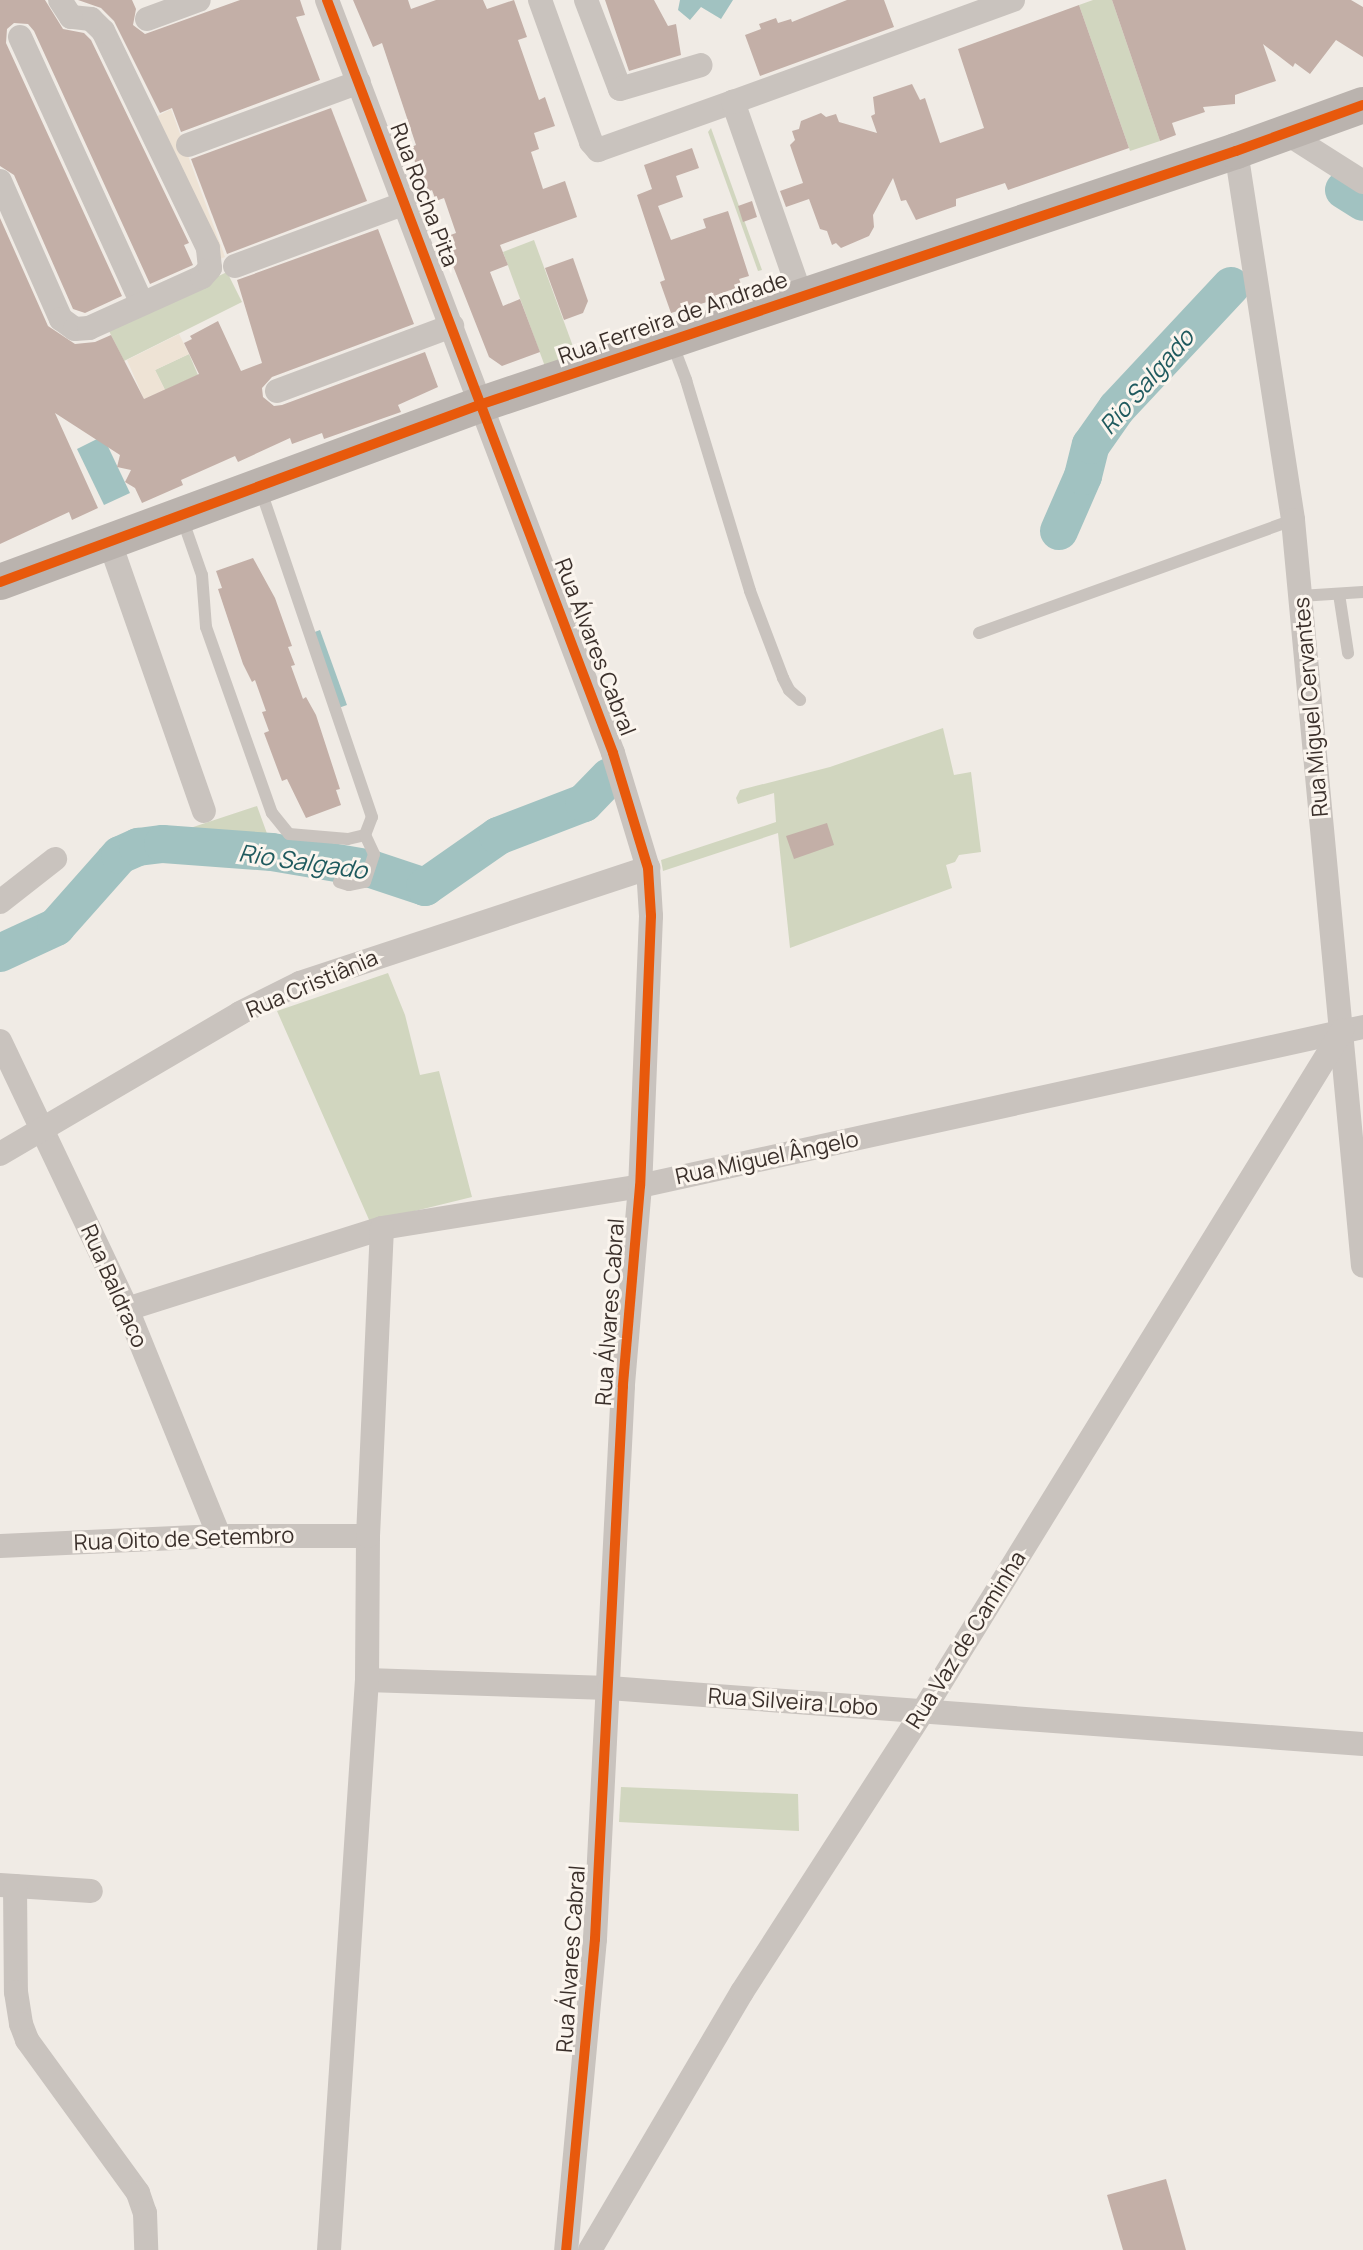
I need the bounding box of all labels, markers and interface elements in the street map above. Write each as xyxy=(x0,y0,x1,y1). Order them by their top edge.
street label: Rua Rocha Pita xyxy=(384,119,464,271)
street label: Rua Ferreira de Andrade xyxy=(555,266,791,370)
water label: Rio Salgado xyxy=(1093,323,1199,439)
street label: Rua Álvares Cabral xyxy=(549,555,641,739)
street label: Rua Miguel Cervantes xyxy=(1288,596,1334,818)
water label: Rio Salgado xyxy=(237,838,369,884)
street label: Rua Cristiânia xyxy=(242,944,382,1024)
street label: Rua Miguel Ângelo xyxy=(673,1126,861,1190)
street label: Rua Álvares Cabral xyxy=(590,1217,630,1407)
street label: Rua Baldraco xyxy=(75,1220,153,1352)
street label: Rua Oito de Setembro xyxy=(73,1522,295,1556)
street label: Rua Vaz de Caminha xyxy=(901,1546,1031,1734)
street label: Rua Silveira Lobo xyxy=(707,1683,879,1721)
street label: Rua Álvares Cabral xyxy=(551,1864,591,2054)

